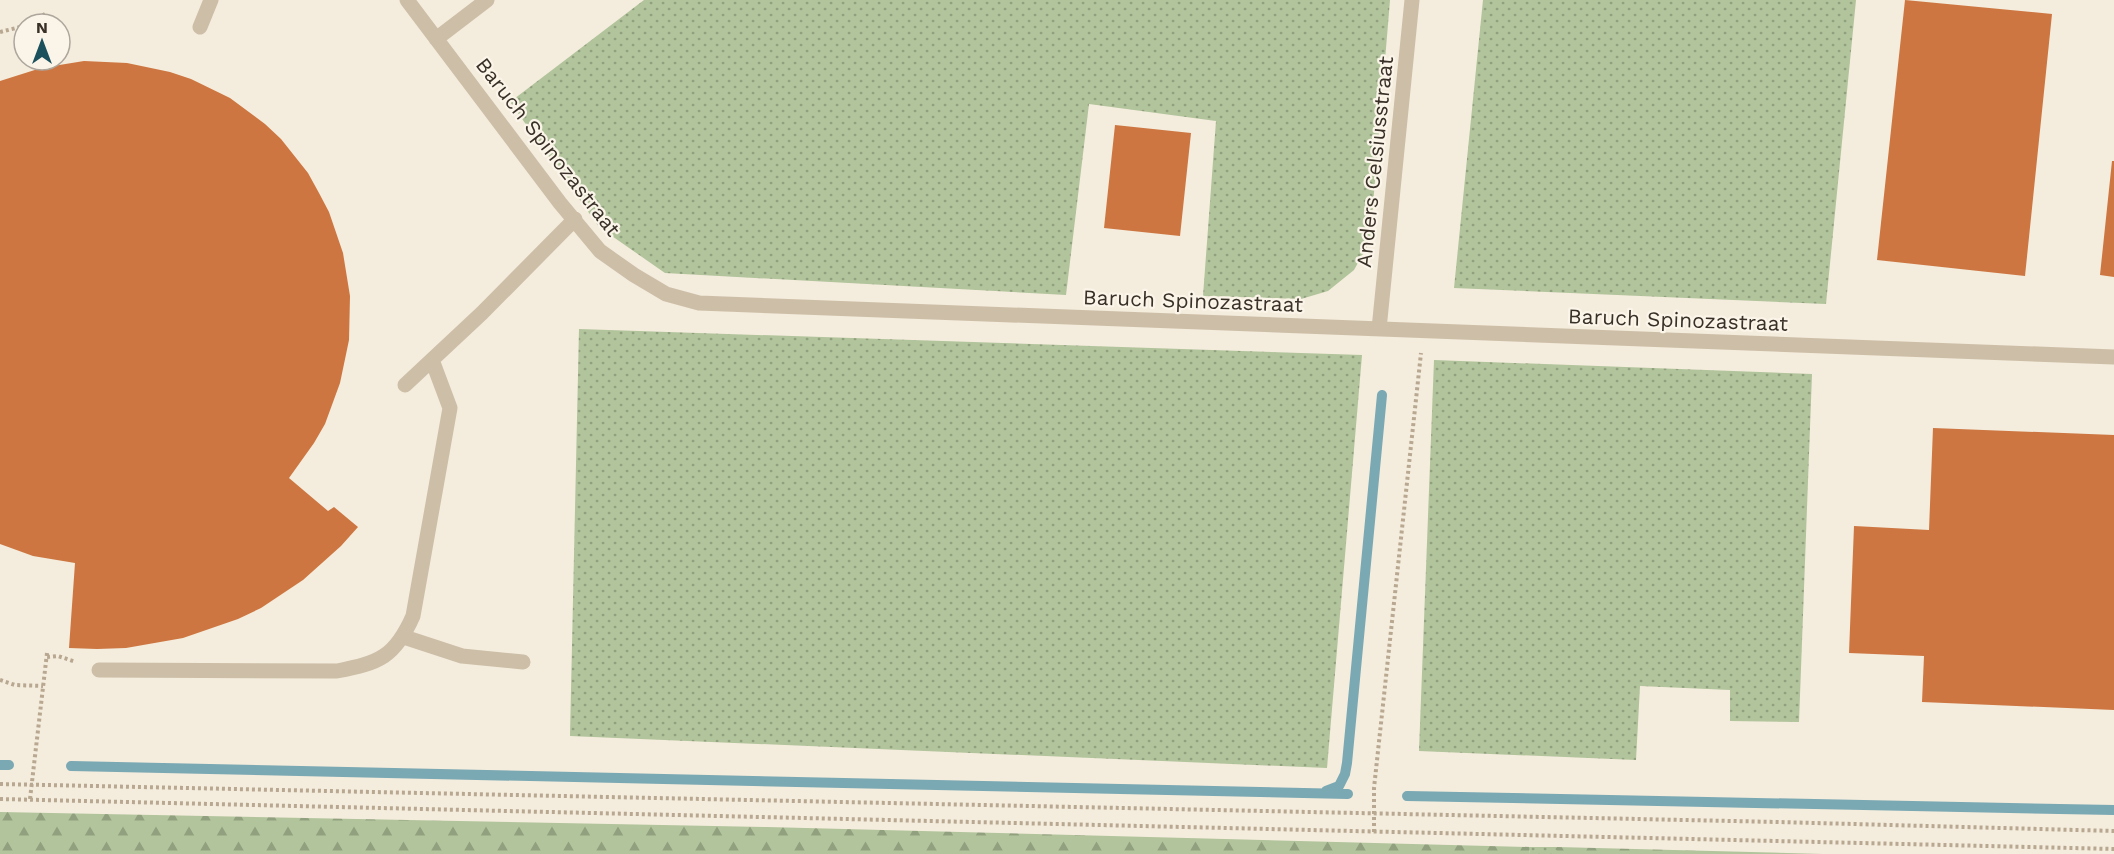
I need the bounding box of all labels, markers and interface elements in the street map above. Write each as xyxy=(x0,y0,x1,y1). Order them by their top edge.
north arrow xyxy=(12,12,72,72)
text: N xyxy=(36,18,48,37)
street label: Baruch Spinozastraat xyxy=(471,52,626,241)
street label: Anders Celsiusstraat xyxy=(1351,55,1398,269)
street label: Baruch Spinozastraat xyxy=(1083,284,1304,317)
street label: Baruch Spinozastraat xyxy=(1568,303,1789,336)

